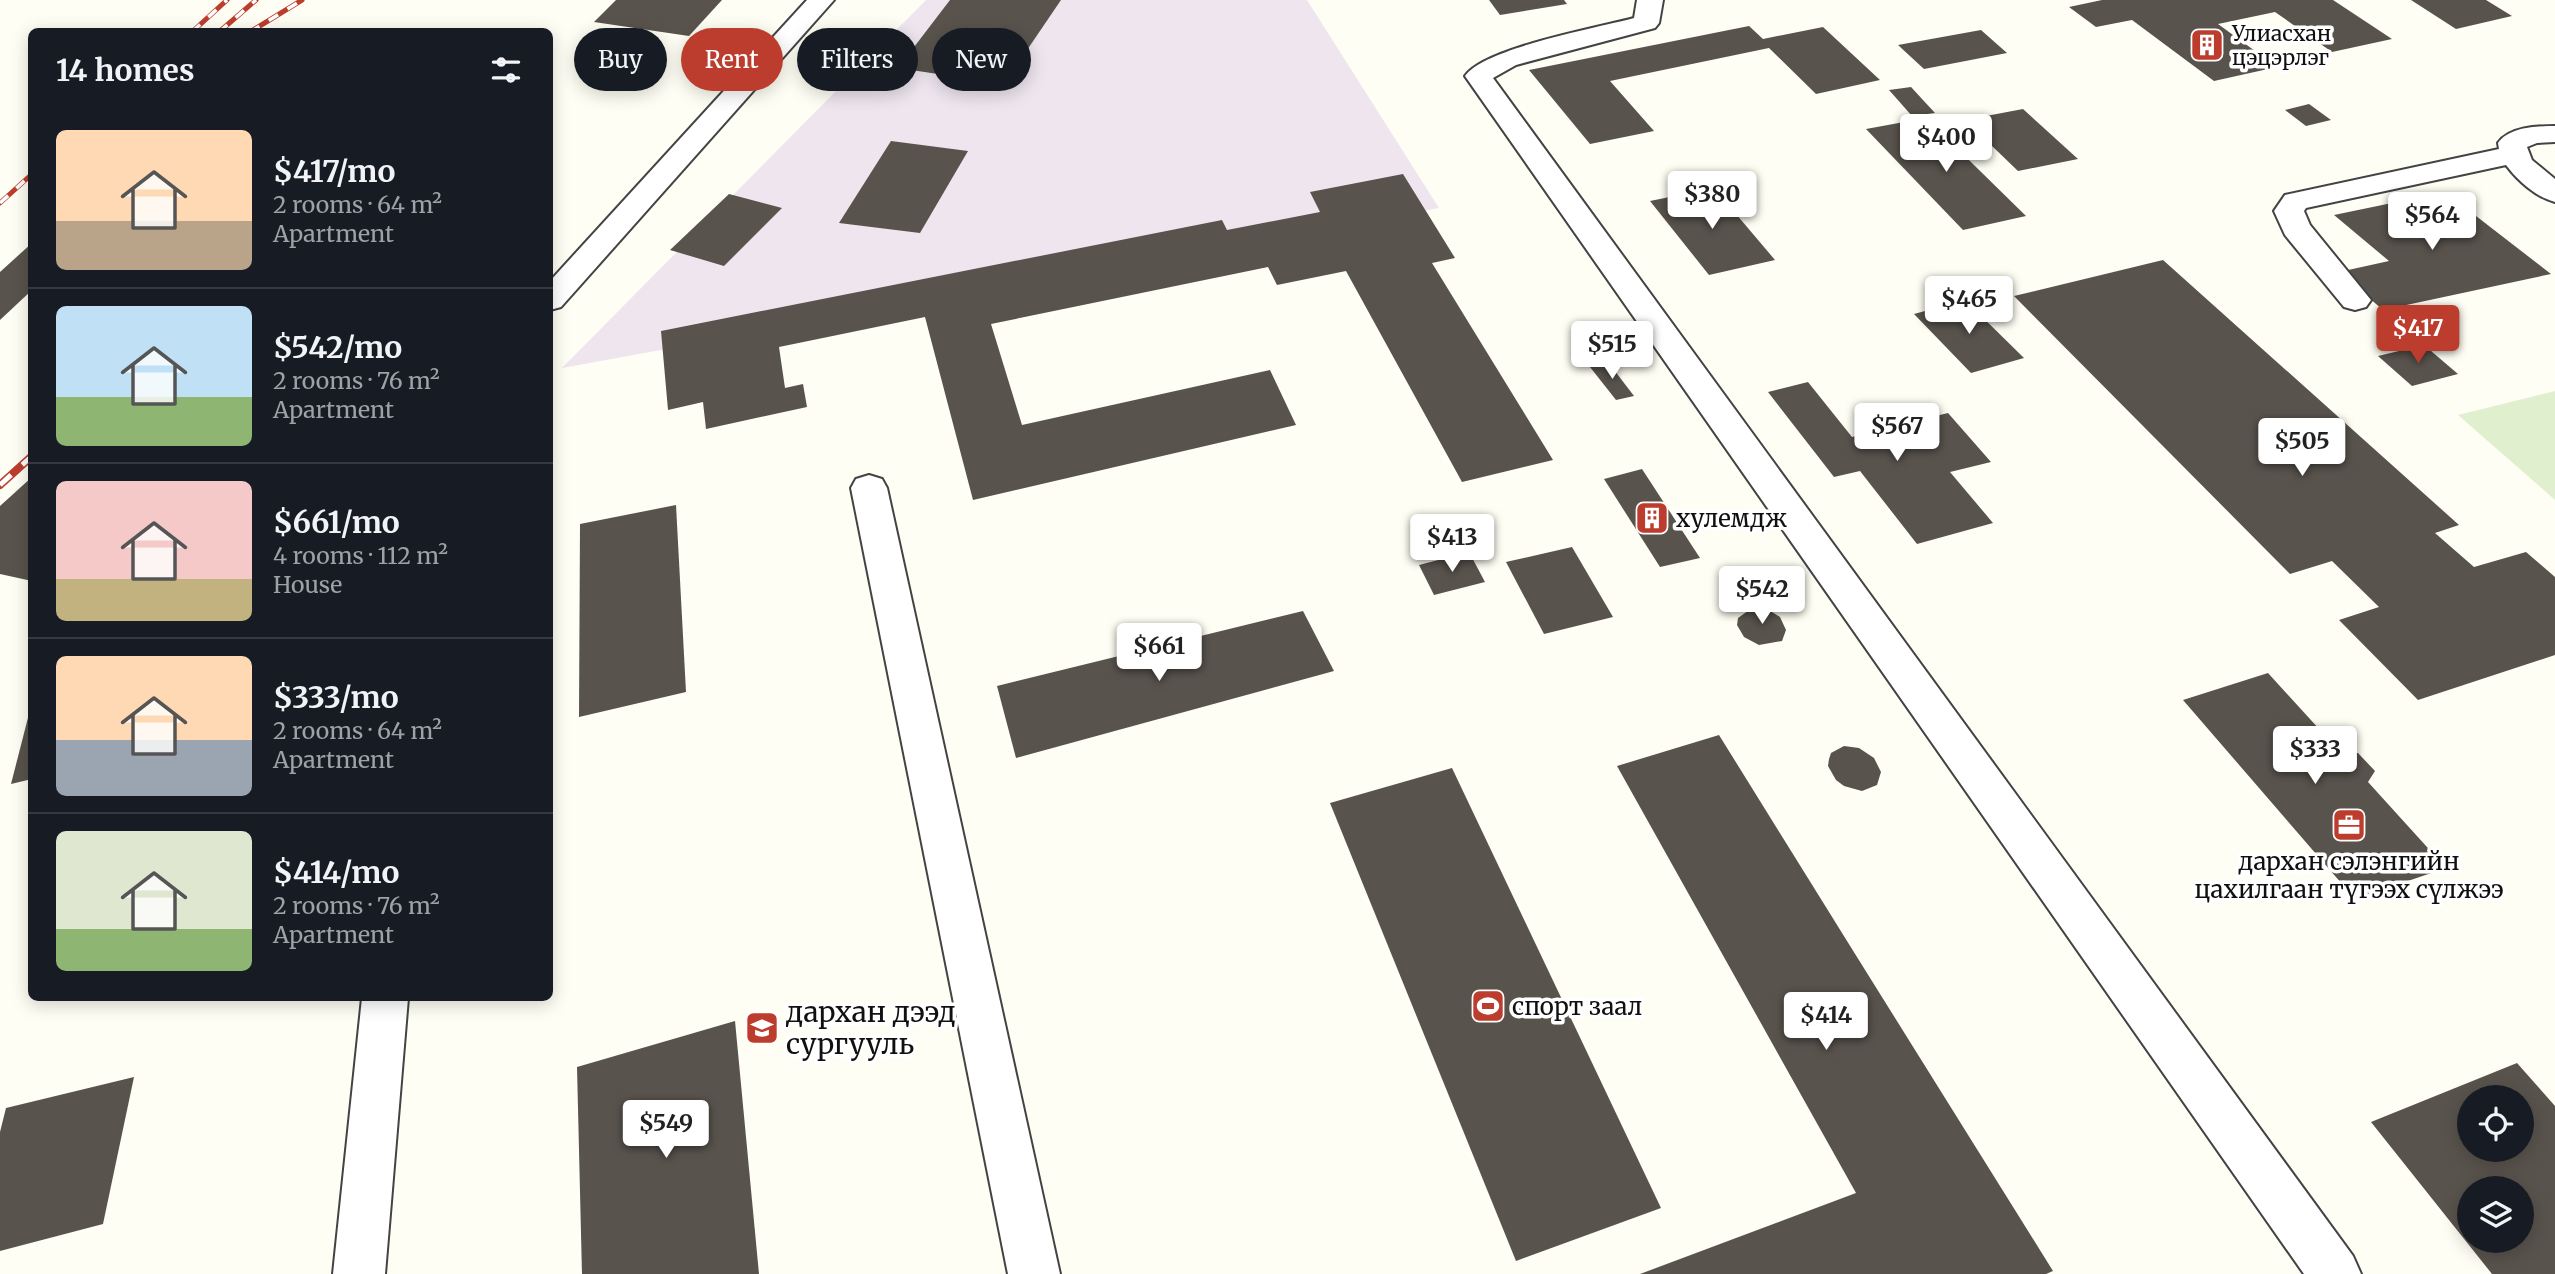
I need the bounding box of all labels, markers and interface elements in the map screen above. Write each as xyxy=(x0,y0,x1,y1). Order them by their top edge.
place label: Улиасхан цэцэрлэг xyxy=(2231,20,2331,71)
building icon: Улиасхан цэцэрлэг xyxy=(2188,26,2226,64)
chip: Buy xyxy=(574,28,667,91)
chip: Rent xyxy=(681,28,783,91)
chip: Filters xyxy=(797,28,918,91)
chip: New xyxy=(932,28,1031,91)
text: 14 homes xyxy=(56,51,194,89)
icon: filters xyxy=(487,51,525,89)
pin: $400 xyxy=(1905,114,1987,174)
text: $400 xyxy=(1916,122,1976,151)
text: $417/mo xyxy=(273,152,395,190)
icon: home xyxy=(112,158,196,242)
pin: $380 xyxy=(1671,172,1753,231)
text: $380 xyxy=(1684,179,1740,208)
text: 2 rooms · 64 m² xyxy=(273,190,442,219)
pin: $564 xyxy=(2391,192,2473,252)
text: $564 xyxy=(2404,200,2460,229)
text: Apartment xyxy=(273,219,394,248)
pin: $465 xyxy=(1928,276,2010,336)
text: $465 xyxy=(1941,284,1997,313)
pin: $417 xyxy=(2377,306,2459,365)
text: $417 xyxy=(2392,313,2444,342)
pin: $515 xyxy=(1571,322,1653,381)
text: $542/mo xyxy=(273,328,402,366)
text: $515 xyxy=(1587,329,1637,358)
icon: home xyxy=(112,334,196,418)
text: 2 rooms · 76 m² xyxy=(273,366,440,395)
text: Apartment xyxy=(273,395,394,424)
pin: $567 xyxy=(1856,404,1938,463)
text: $567 xyxy=(1870,411,1924,440)
pin: $505 xyxy=(2261,419,2343,478)
text: $505 xyxy=(2274,426,2330,455)
building icon: хулемдж xyxy=(1633,499,1671,537)
text: $661/mo xyxy=(273,503,400,541)
place label: хулемдж xyxy=(1676,503,1787,534)
icon: home xyxy=(112,509,196,593)
pin: $413 xyxy=(1411,514,1493,574)
text: $413 xyxy=(1426,522,1478,551)
text: 4 rooms · 112 m² xyxy=(273,541,448,570)
pin: $542 xyxy=(1721,566,1803,626)
text: House xyxy=(273,570,342,599)
text: $542 xyxy=(1735,574,1789,603)
pin: $661 xyxy=(1118,624,1200,683)
text: $661 xyxy=(1133,631,1185,660)
text: $333/mo xyxy=(273,678,399,716)
icon: home xyxy=(112,684,196,768)
text: 2 rooms · 64 m² xyxy=(273,716,442,745)
pin: $333 xyxy=(2274,726,2356,786)
text: $333 xyxy=(2289,734,2341,763)
text: Apartment xyxy=(273,745,394,774)
office icon: дархан сэлэнгийн цахилгаан түгээх сүлжээ xyxy=(2330,806,2368,844)
place label: дархан сэлэнгийн цахилгаан түгээх сүлжээ xyxy=(2194,846,2504,905)
text: $414/mo xyxy=(273,853,399,891)
icon: home xyxy=(112,859,196,943)
text: 2 rooms · 76 m² xyxy=(273,891,440,920)
text: Apartment xyxy=(273,920,394,949)
sports icon: спорт заал xyxy=(1469,987,1507,1025)
place label: спорт заал xyxy=(1512,991,1642,1022)
pin: $414 xyxy=(1785,992,1867,1052)
place label: дархан дээд сургууль xyxy=(785,994,956,1062)
text: $414 xyxy=(1800,1000,1852,1029)
school or university icon: дархан дээд сургууль xyxy=(743,1009,781,1047)
map controls xyxy=(2457,1085,2534,1253)
button: locate xyxy=(2457,1085,2534,1162)
pin: $549 xyxy=(625,1100,707,1160)
text: $549 xyxy=(639,1108,693,1137)
button: layers xyxy=(2457,1176,2534,1253)

